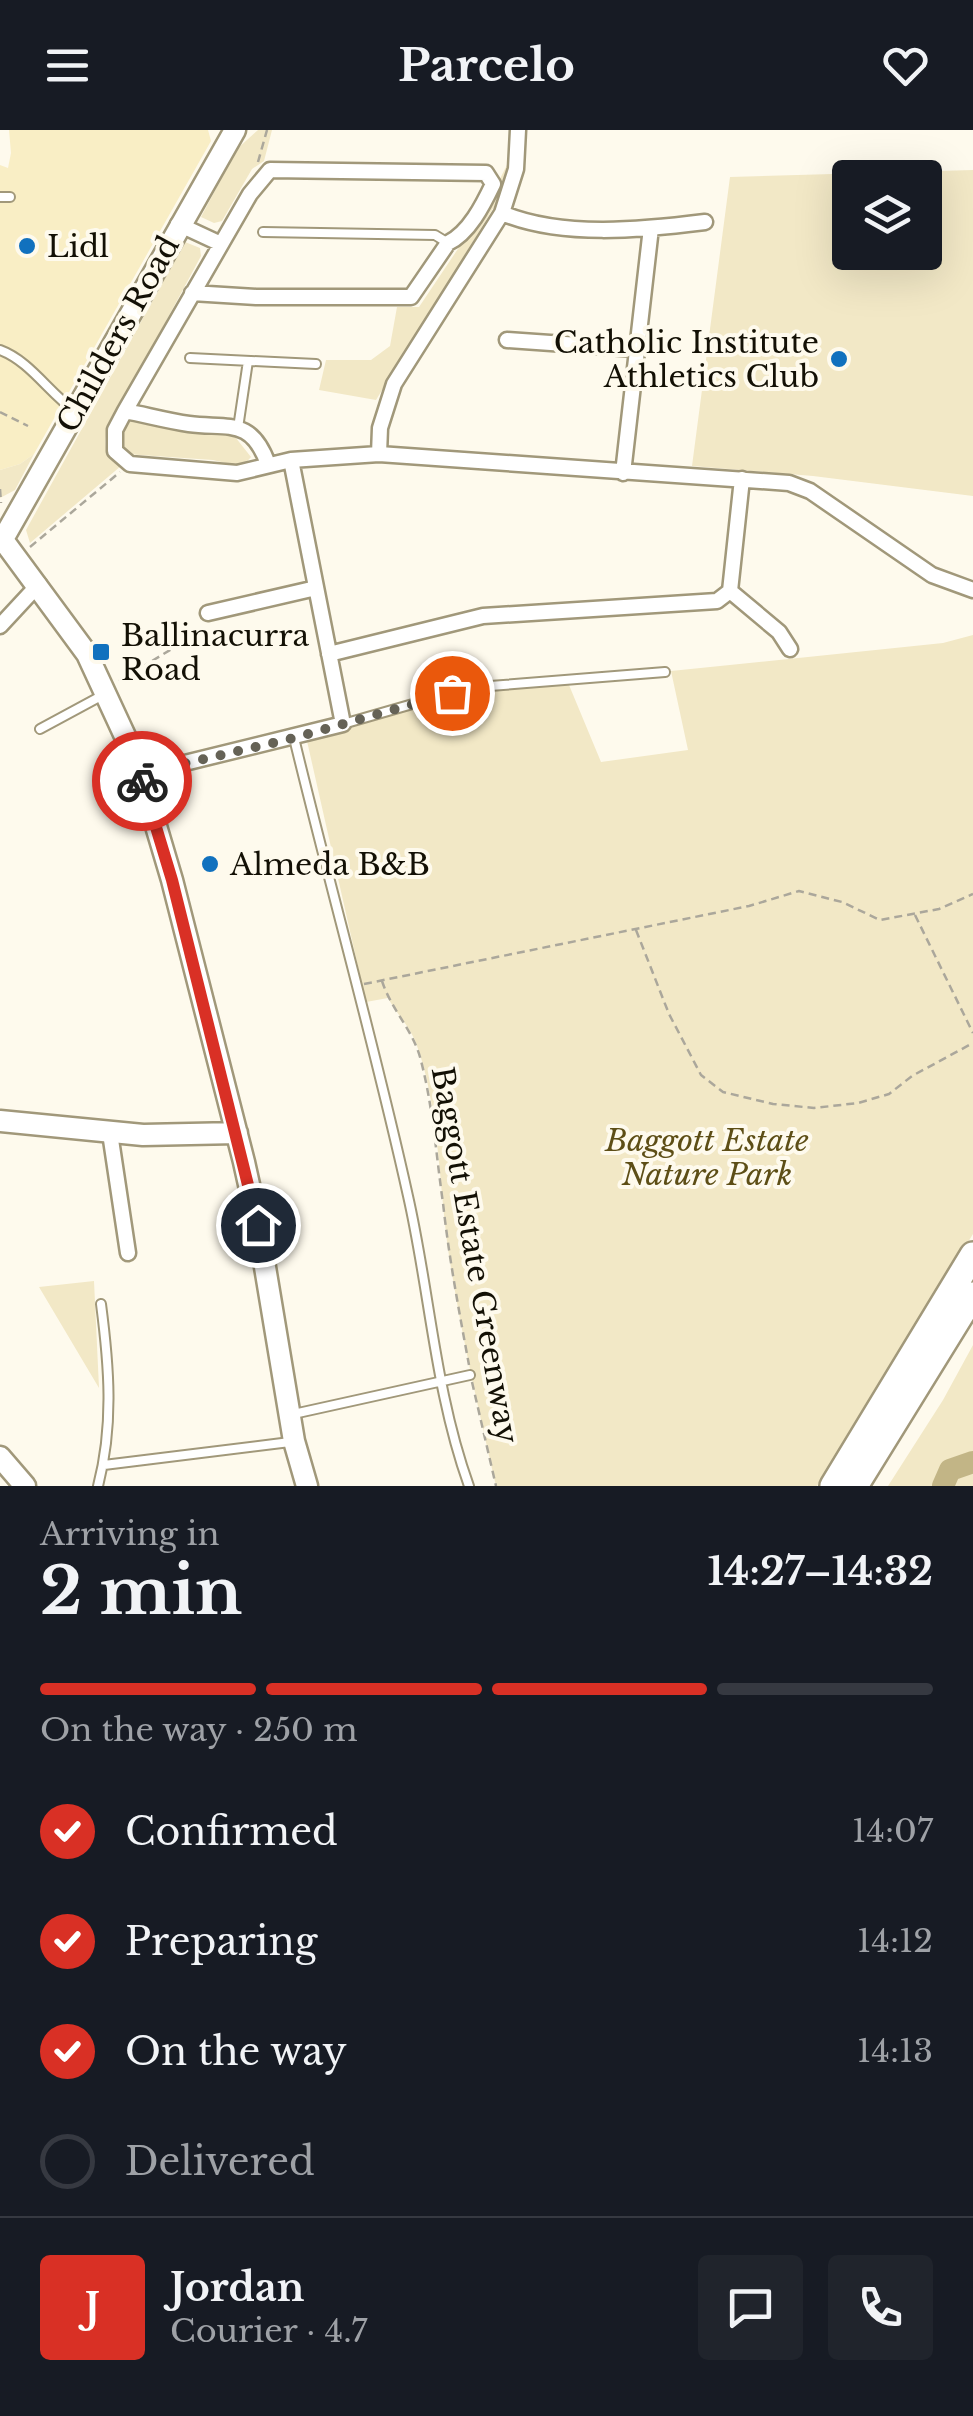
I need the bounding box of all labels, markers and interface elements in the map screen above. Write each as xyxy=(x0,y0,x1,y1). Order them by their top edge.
text: Parcelo xyxy=(398,37,575,93)
icon: menu xyxy=(40,38,95,93)
icon: heart xyxy=(878,38,933,93)
map controls xyxy=(832,160,942,270)
button: layers xyxy=(832,160,942,270)
place label: Lidl xyxy=(47,228,109,265)
street label: Childers Road xyxy=(49,229,187,439)
marker: Lidl xyxy=(16,235,38,257)
place label: Catholic Institute Athletics Club xyxy=(554,324,819,395)
marker: Catholic Institute Athletics Club xyxy=(828,348,850,370)
place label: Ballinacurra Road xyxy=(121,617,309,688)
marker: Ballinacurra Road xyxy=(90,641,112,663)
pin xyxy=(410,651,495,736)
icon: bag xyxy=(425,666,480,721)
courier xyxy=(92,731,192,831)
icon: bike xyxy=(115,754,170,809)
place label: Almeda B&B xyxy=(229,846,430,883)
marker: Almeda B&B xyxy=(199,853,221,875)
street label: Baggott Estate Greenway xyxy=(424,1064,526,1446)
park label: Baggott Estate Nature Park xyxy=(604,1122,809,1193)
pin xyxy=(216,1183,301,1268)
icon: home xyxy=(231,1198,286,1253)
text: Arriving in xyxy=(40,1514,219,1554)
text: 14:27–14:32 xyxy=(708,1548,933,1595)
text: 2 min xyxy=(40,1551,242,1632)
text: On the way · 250 m xyxy=(40,1710,357,1750)
icon: check xyxy=(40,1804,95,1859)
text: Confirmed xyxy=(125,1808,338,1855)
text: 14:07 xyxy=(852,1811,933,1851)
icon: check xyxy=(40,1914,95,1969)
text: Preparing xyxy=(125,1918,317,1965)
text: 14:12 xyxy=(857,1921,933,1961)
icon: check xyxy=(40,2024,95,2079)
text: On the way xyxy=(125,2028,347,2075)
text: 14:13 xyxy=(857,2031,933,2071)
text: Delivered xyxy=(125,2138,315,2185)
button: chat xyxy=(698,2255,803,2360)
button: phone xyxy=(828,2255,933,2360)
text: Jordan xyxy=(170,2264,304,2311)
text: J xyxy=(85,2284,100,2331)
text: Courier · 4.7 xyxy=(170,2311,367,2351)

